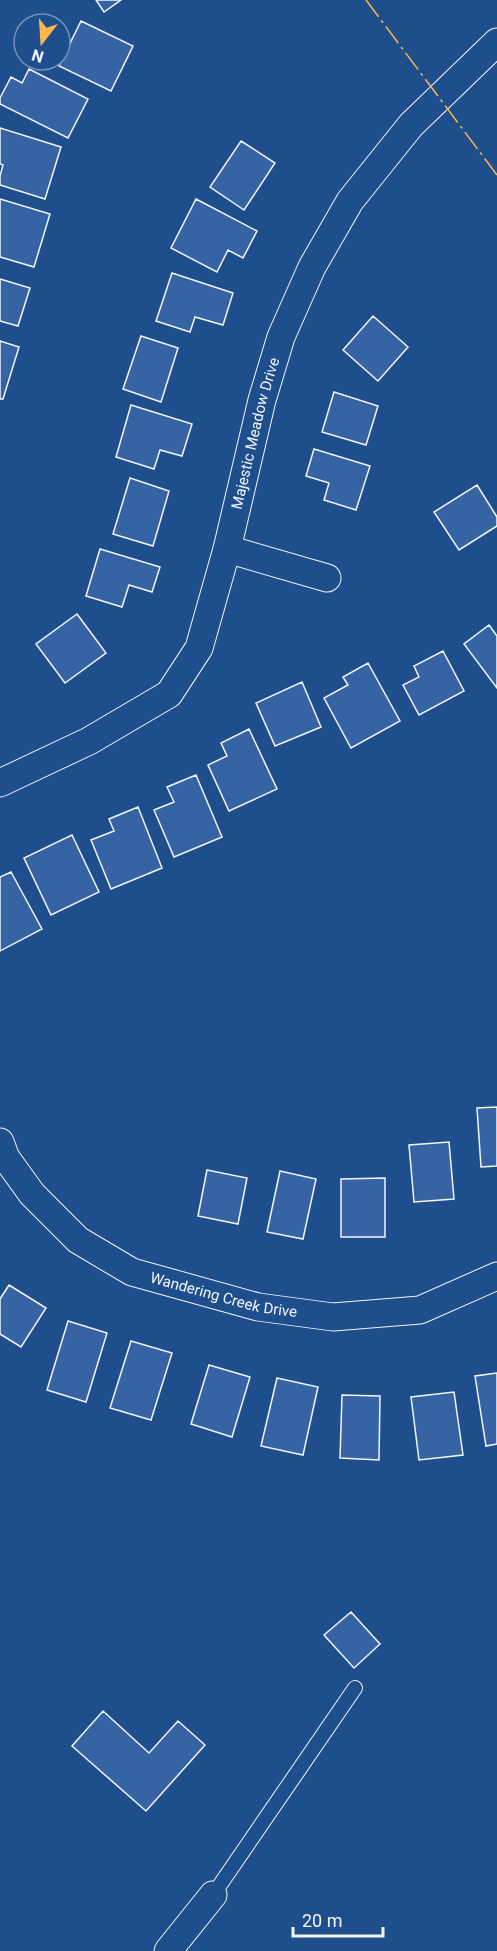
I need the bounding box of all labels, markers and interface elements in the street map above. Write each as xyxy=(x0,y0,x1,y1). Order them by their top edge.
north arrow xyxy=(12,12,72,72)
text: N xyxy=(30,45,46,67)
street label: Majestic Meadow Drive xyxy=(228,355,283,511)
street label: Wandering Creek Drive xyxy=(148,1268,298,1321)
scale bar xyxy=(293,1900,383,1938)
text: 20 m xyxy=(302,1910,342,1931)

